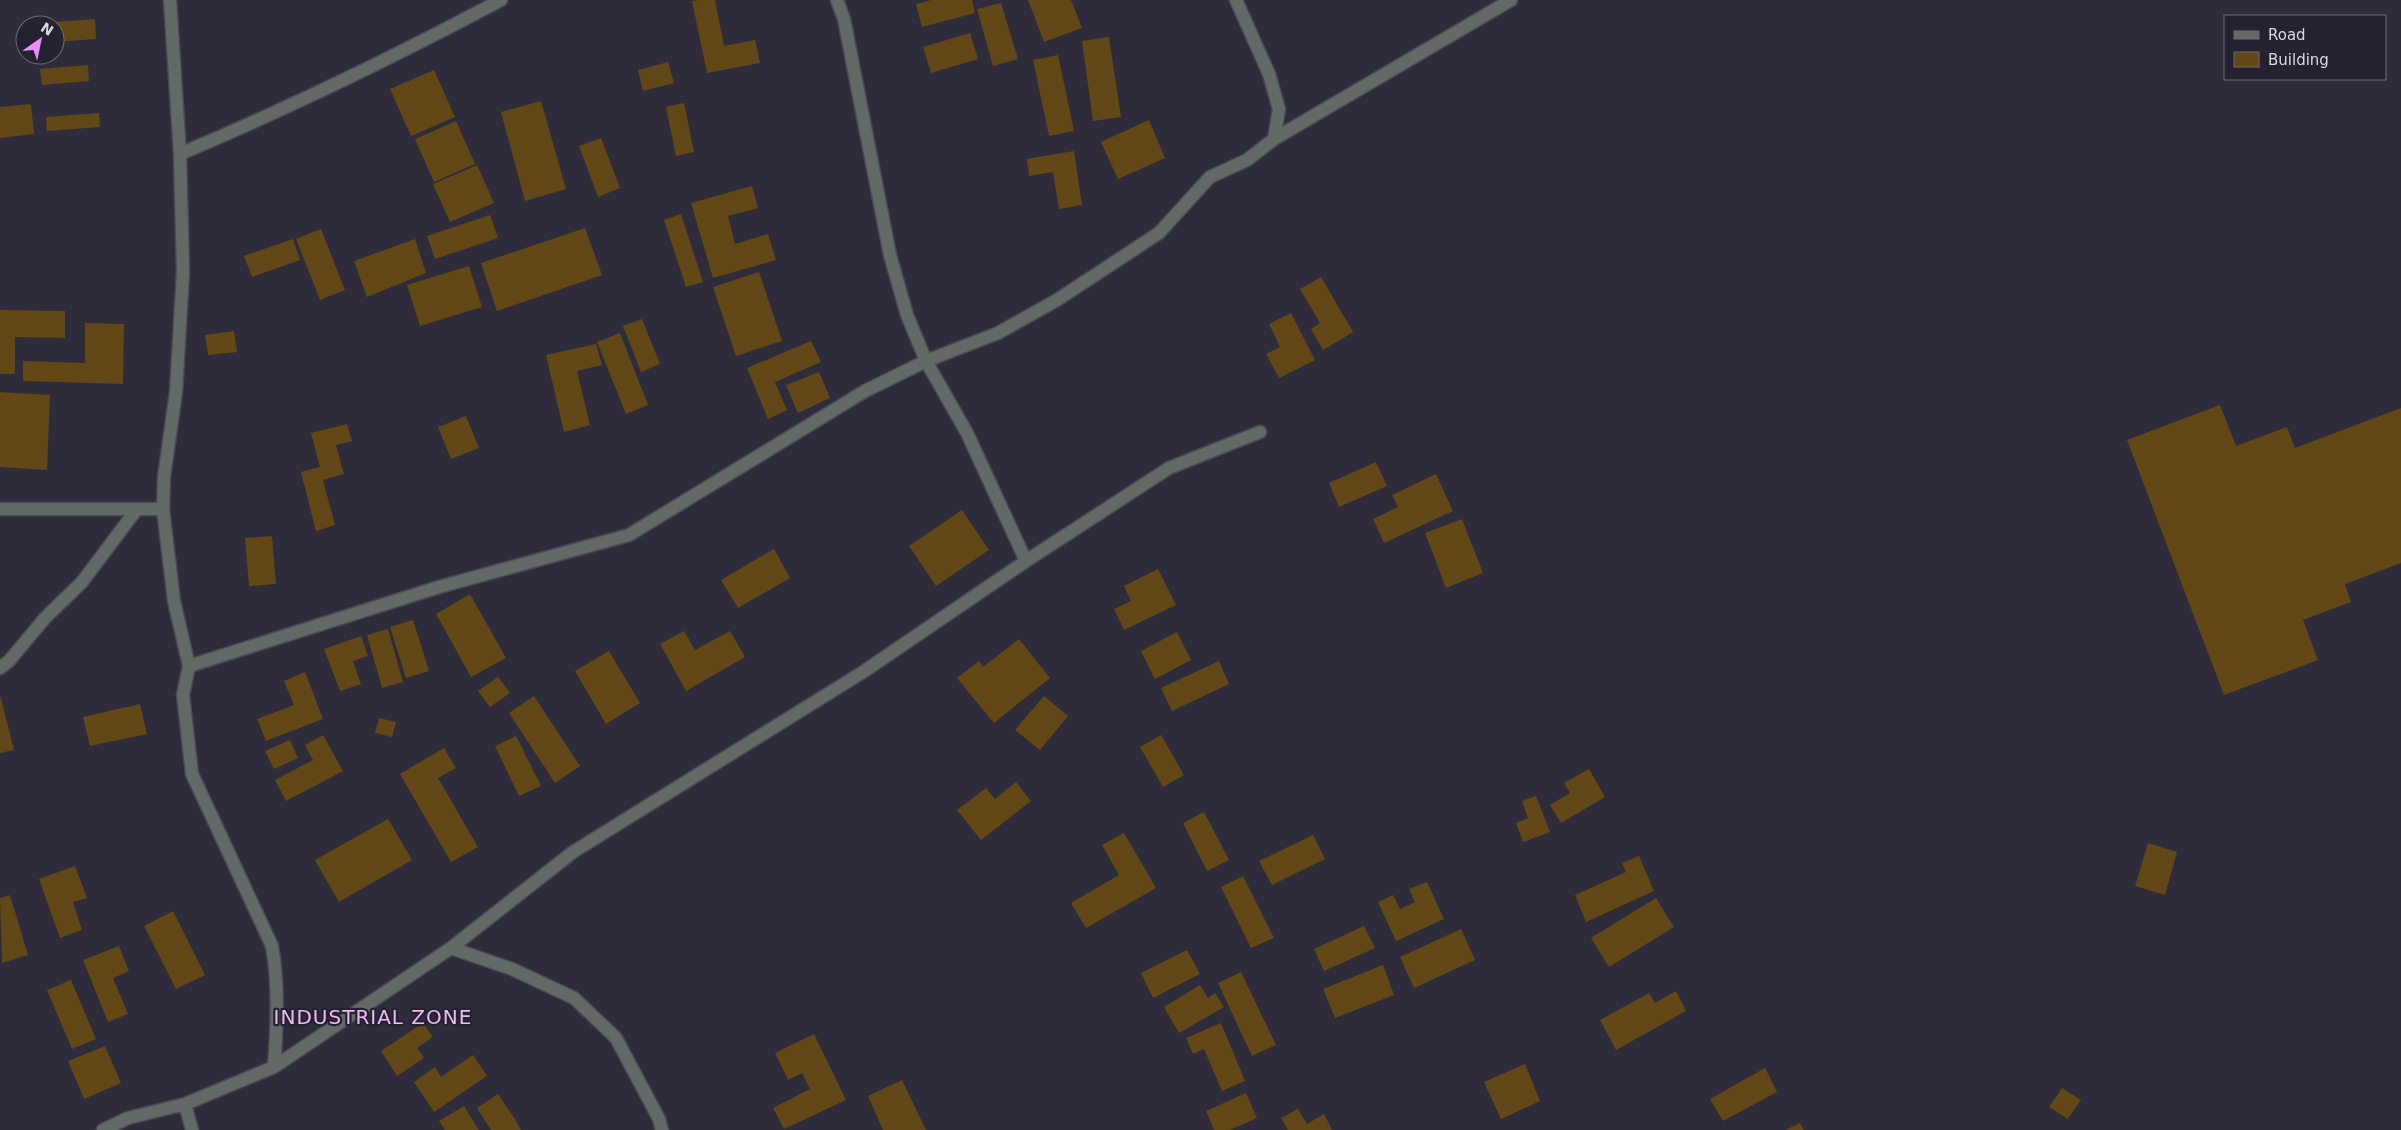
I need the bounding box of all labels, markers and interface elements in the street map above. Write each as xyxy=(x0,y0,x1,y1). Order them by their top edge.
north arrow xyxy=(15,15,65,65)
legend xyxy=(2224,15,2386,80)
text: N xyxy=(38,19,56,39)
text: Road xyxy=(2268,26,2306,44)
text: Building xyxy=(2268,51,2329,69)
district label: INDUSTRIAL ZONE xyxy=(274,1005,472,1029)

